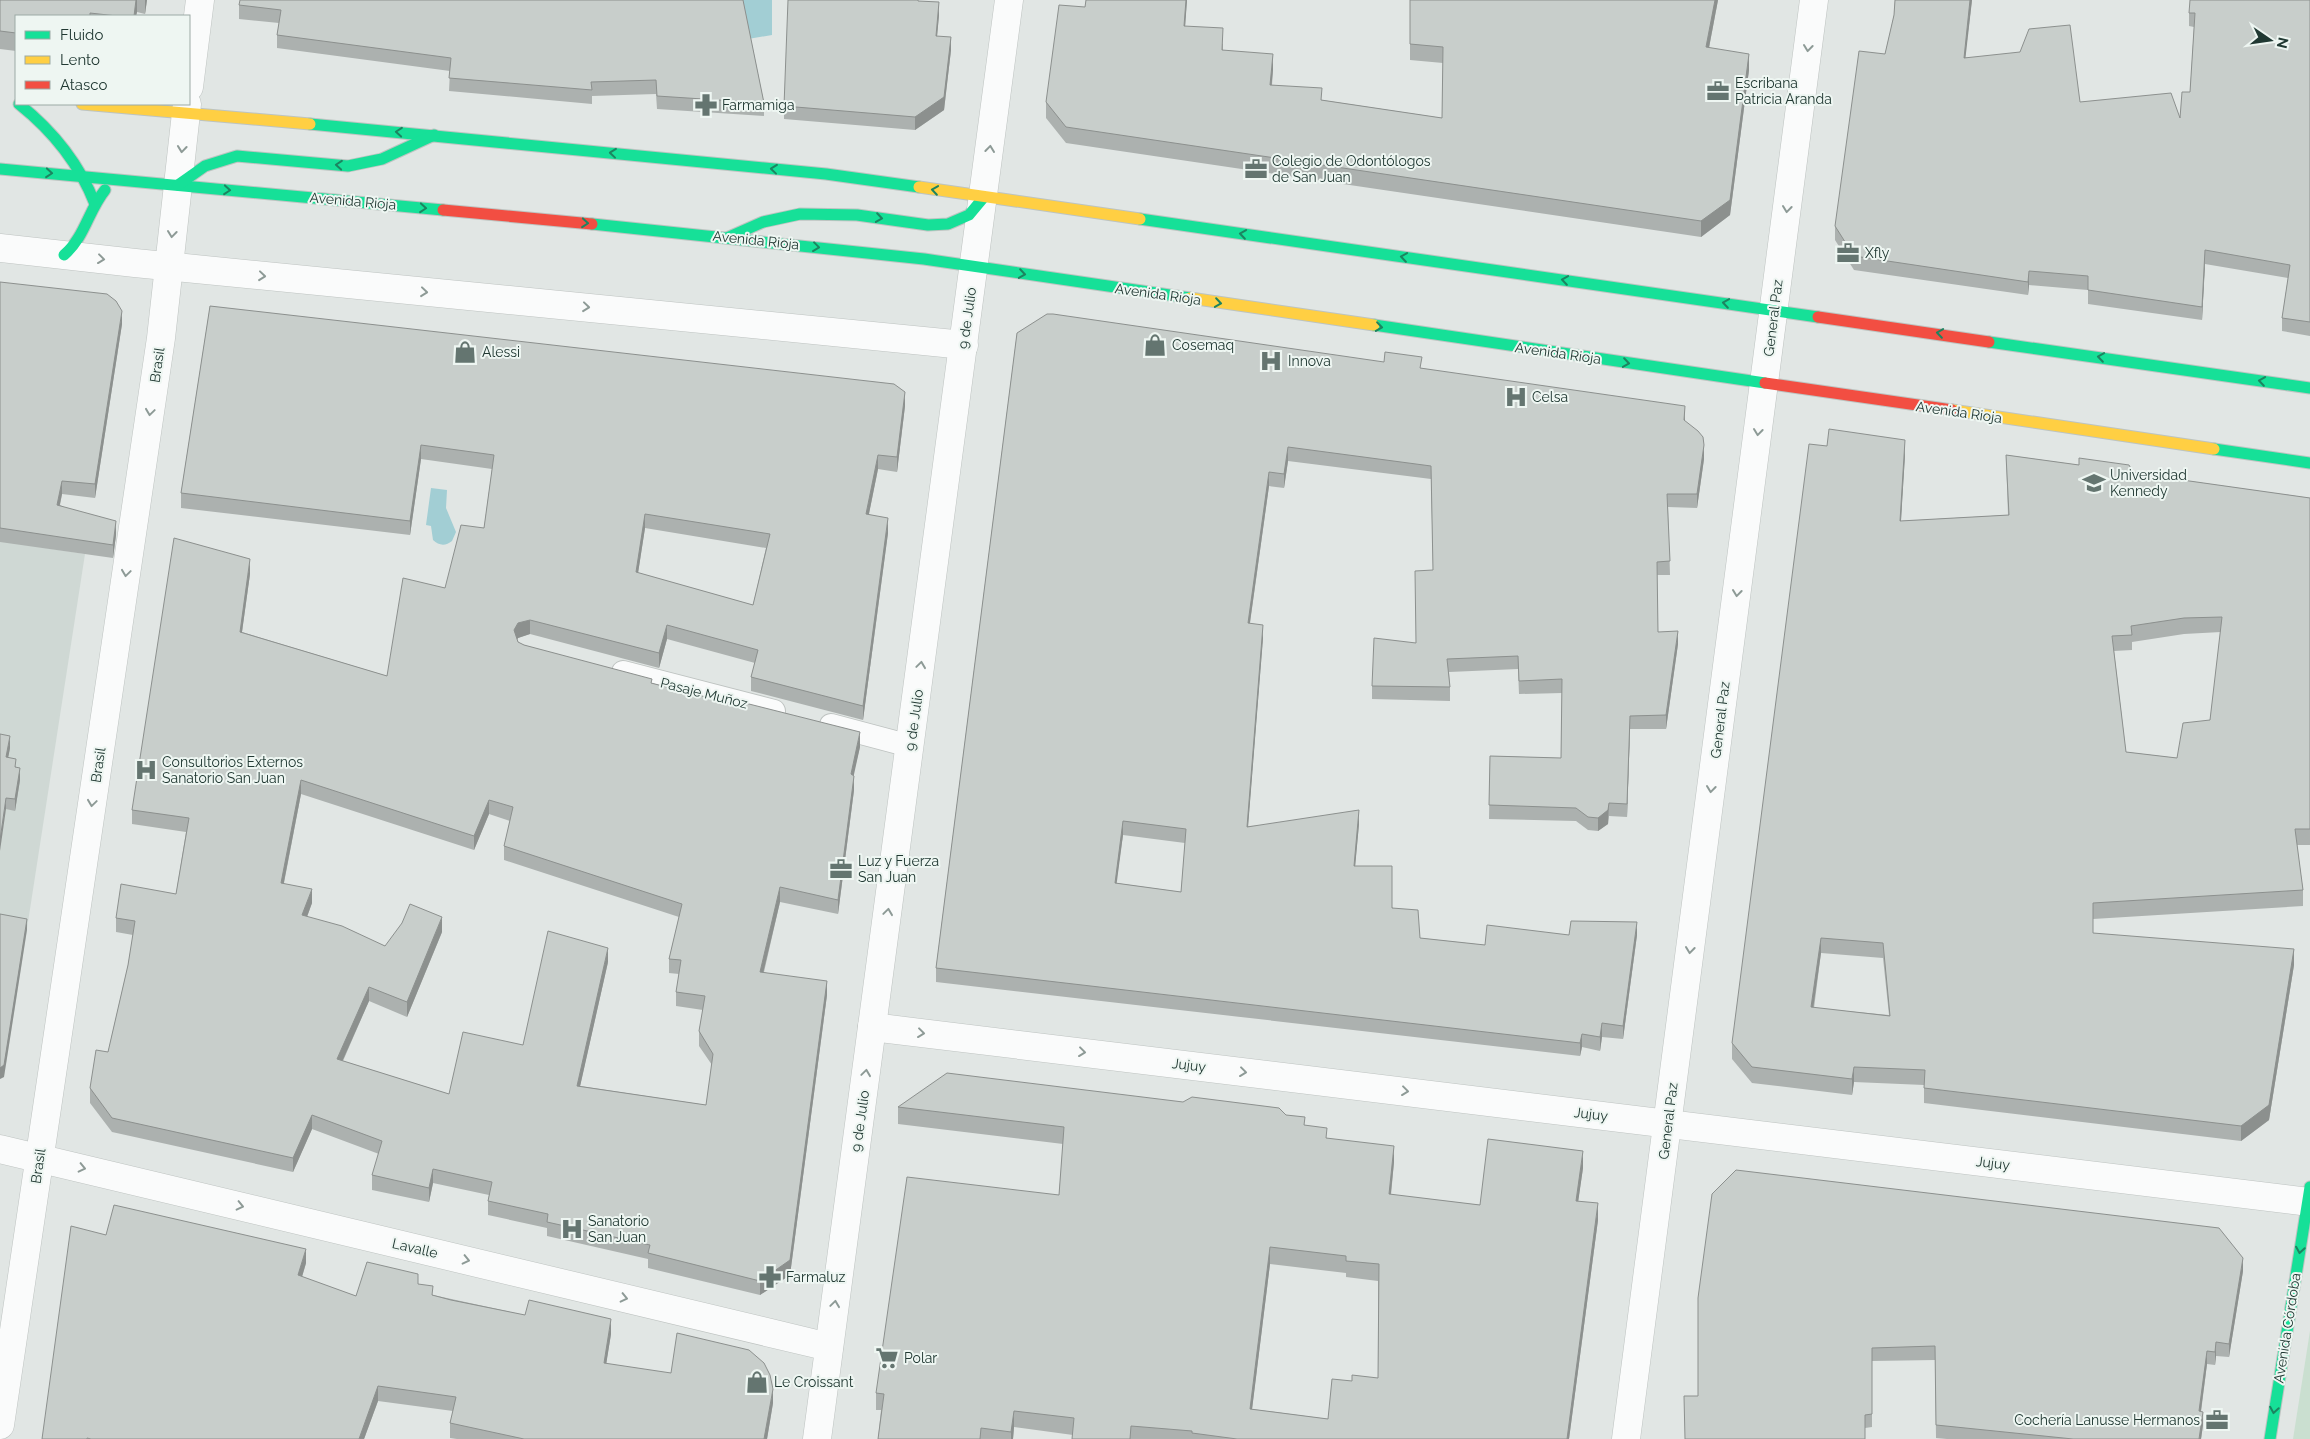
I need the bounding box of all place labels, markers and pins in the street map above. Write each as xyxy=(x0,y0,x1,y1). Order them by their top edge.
place label: Escribana Patricia Aranda xyxy=(1735,75,1832,107)
office icon: Escribana Patricia Aranda xyxy=(1705,78,1731,104)
pharmacy icon: Farmamiga xyxy=(693,92,719,118)
place label: Farmamiga xyxy=(722,97,795,113)
place label: Colegio de Odontólogos de San Juan xyxy=(1272,153,1431,185)
office icon: Colegio de Odontólogos de San Juan xyxy=(1243,156,1269,182)
office icon: Xfly xyxy=(1835,240,1861,266)
place label: Xfly xyxy=(1865,245,1890,261)
shop icon: Cosemaq xyxy=(1142,332,1168,358)
place label: Cosemaq xyxy=(1172,337,1234,353)
shop icon: Alessi xyxy=(452,339,478,365)
place label: Alessi xyxy=(482,344,520,360)
hospital icon: Innova xyxy=(1258,348,1284,374)
place label: Innova xyxy=(1288,353,1331,369)
hospital icon: Celsa xyxy=(1503,384,1529,410)
place label: Celsa xyxy=(1532,389,1568,405)
place label: Universidad Kennedy xyxy=(2110,467,2187,499)
school or university icon: Universidad Kennedy xyxy=(2081,470,2107,496)
place label: Consultorios Externos Sanatorio San Juan xyxy=(162,754,303,786)
hospital icon: Consultorios Externos Sanatorio San Juan xyxy=(133,757,159,783)
place label: Luz y Fuerza San Juan xyxy=(858,853,939,885)
office icon: Luz y Fuerza San Juan xyxy=(828,856,854,882)
place label: Sanatorio San Juan xyxy=(588,1213,649,1245)
hospital icon: Sanatorio San Juan xyxy=(559,1216,585,1242)
pharmacy icon: Farmaluz xyxy=(757,1264,783,1290)
place label: Farmaluz xyxy=(786,1269,845,1285)
supermarket icon: Polar xyxy=(874,1345,900,1371)
place label: Polar xyxy=(904,1350,937,1366)
shop icon: Le Croissant xyxy=(744,1369,770,1395)
place label: Le Croissant xyxy=(774,1374,854,1390)
office icon: Cochería Lanusse Hermanos xyxy=(2204,1407,2230,1433)
place label: Cochería Lanusse Hermanos xyxy=(2014,1412,2200,1428)

